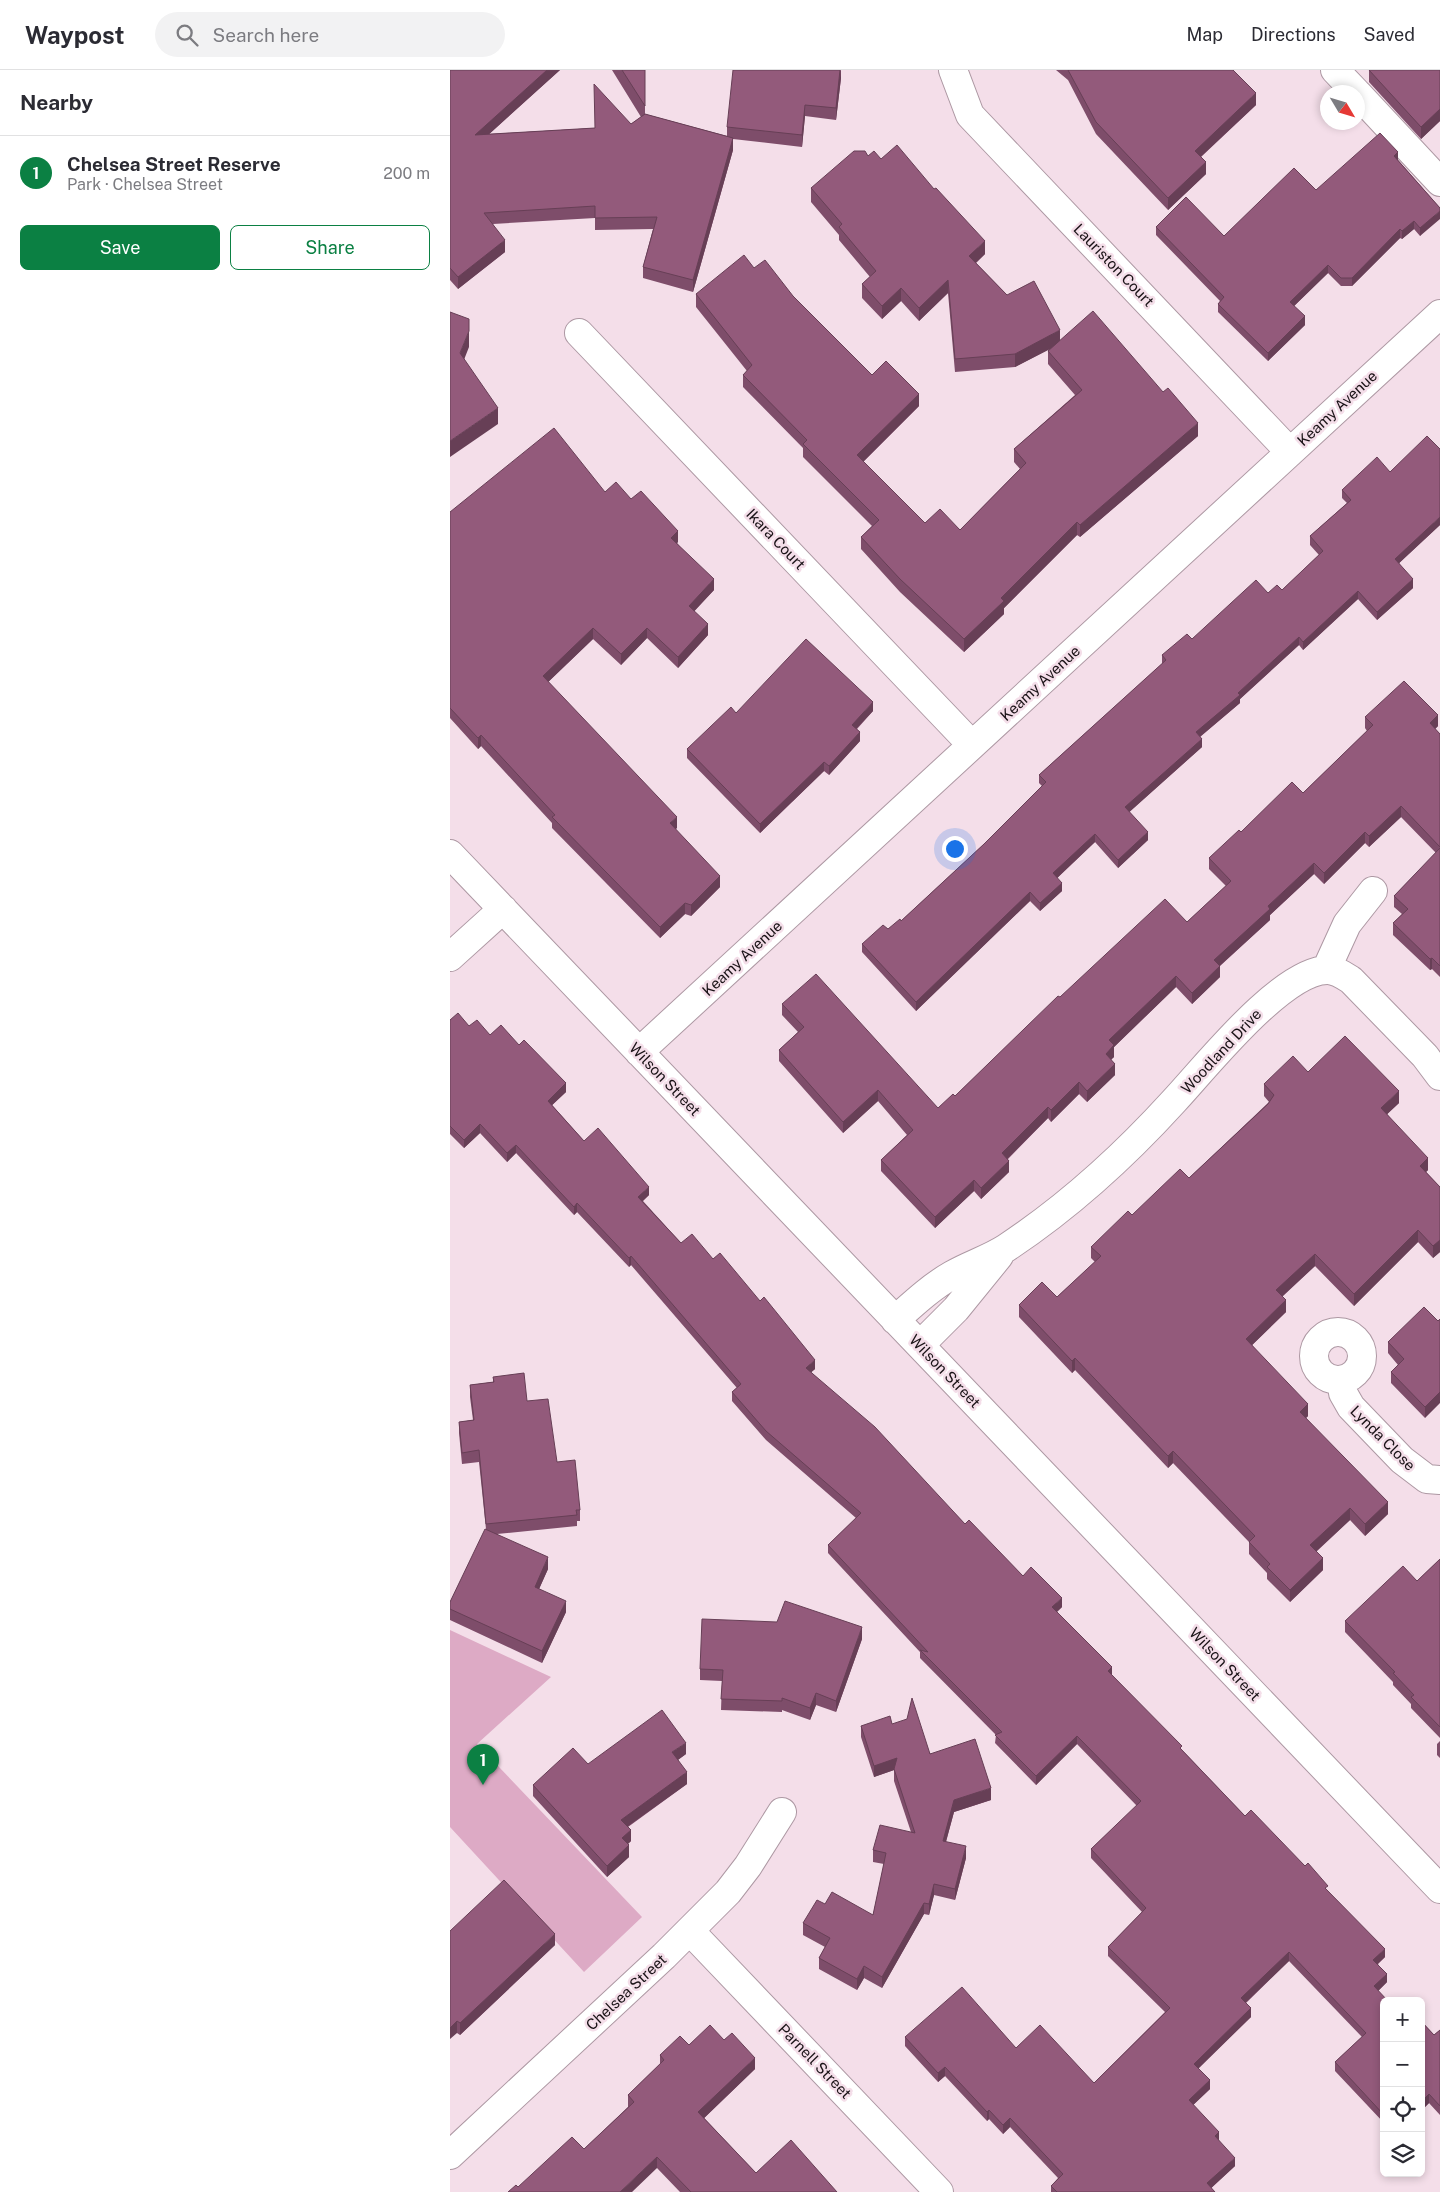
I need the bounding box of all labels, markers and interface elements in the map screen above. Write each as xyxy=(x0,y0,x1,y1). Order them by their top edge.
search box xyxy=(155,12,505,57)
text: Waypost xyxy=(25,21,125,49)
icon: search xyxy=(173,21,201,49)
text: Search here xyxy=(213,24,319,46)
text: Map xyxy=(1186,24,1223,45)
text: Directions xyxy=(1251,24,1336,45)
text: Saved xyxy=(1364,24,1415,45)
north arrow xyxy=(1320,85,1365,130)
text: Nearby xyxy=(20,90,93,115)
text: Chelsea Street Reserve xyxy=(67,153,281,175)
text: 1 xyxy=(33,164,39,183)
text: 200 m xyxy=(383,164,430,183)
text: Park · Chelsea Street xyxy=(67,175,223,194)
street label: Lauriston Court xyxy=(1070,220,1158,310)
button: Save xyxy=(20,225,220,270)
button: Share xyxy=(230,225,430,270)
street label: Keamy Avenue xyxy=(1294,367,1380,449)
street label: Ikara Court xyxy=(743,505,809,573)
street label: Keamy Avenue xyxy=(997,642,1083,724)
your location xyxy=(942,836,968,862)
street label: Keamy Avenue xyxy=(699,917,785,999)
street label: Woodland Drive xyxy=(1177,1005,1265,1097)
street label: Wilson Street xyxy=(626,1039,704,1119)
street label: Wilson Street xyxy=(906,1331,984,1411)
street label: Lynda Close xyxy=(1347,1402,1419,1474)
street label: Wilson Street xyxy=(1186,1624,1264,1704)
pin: 1 xyxy=(467,1744,499,1785)
street label: Chelsea Street xyxy=(582,1950,670,2034)
map controls xyxy=(1380,1997,1425,2177)
button: + xyxy=(1380,1997,1425,2042)
street label: Parnell Street xyxy=(775,2020,855,2102)
button: − xyxy=(1380,2042,1425,2087)
button: locate xyxy=(1380,2087,1425,2132)
button: layers xyxy=(1380,2132,1425,2177)

